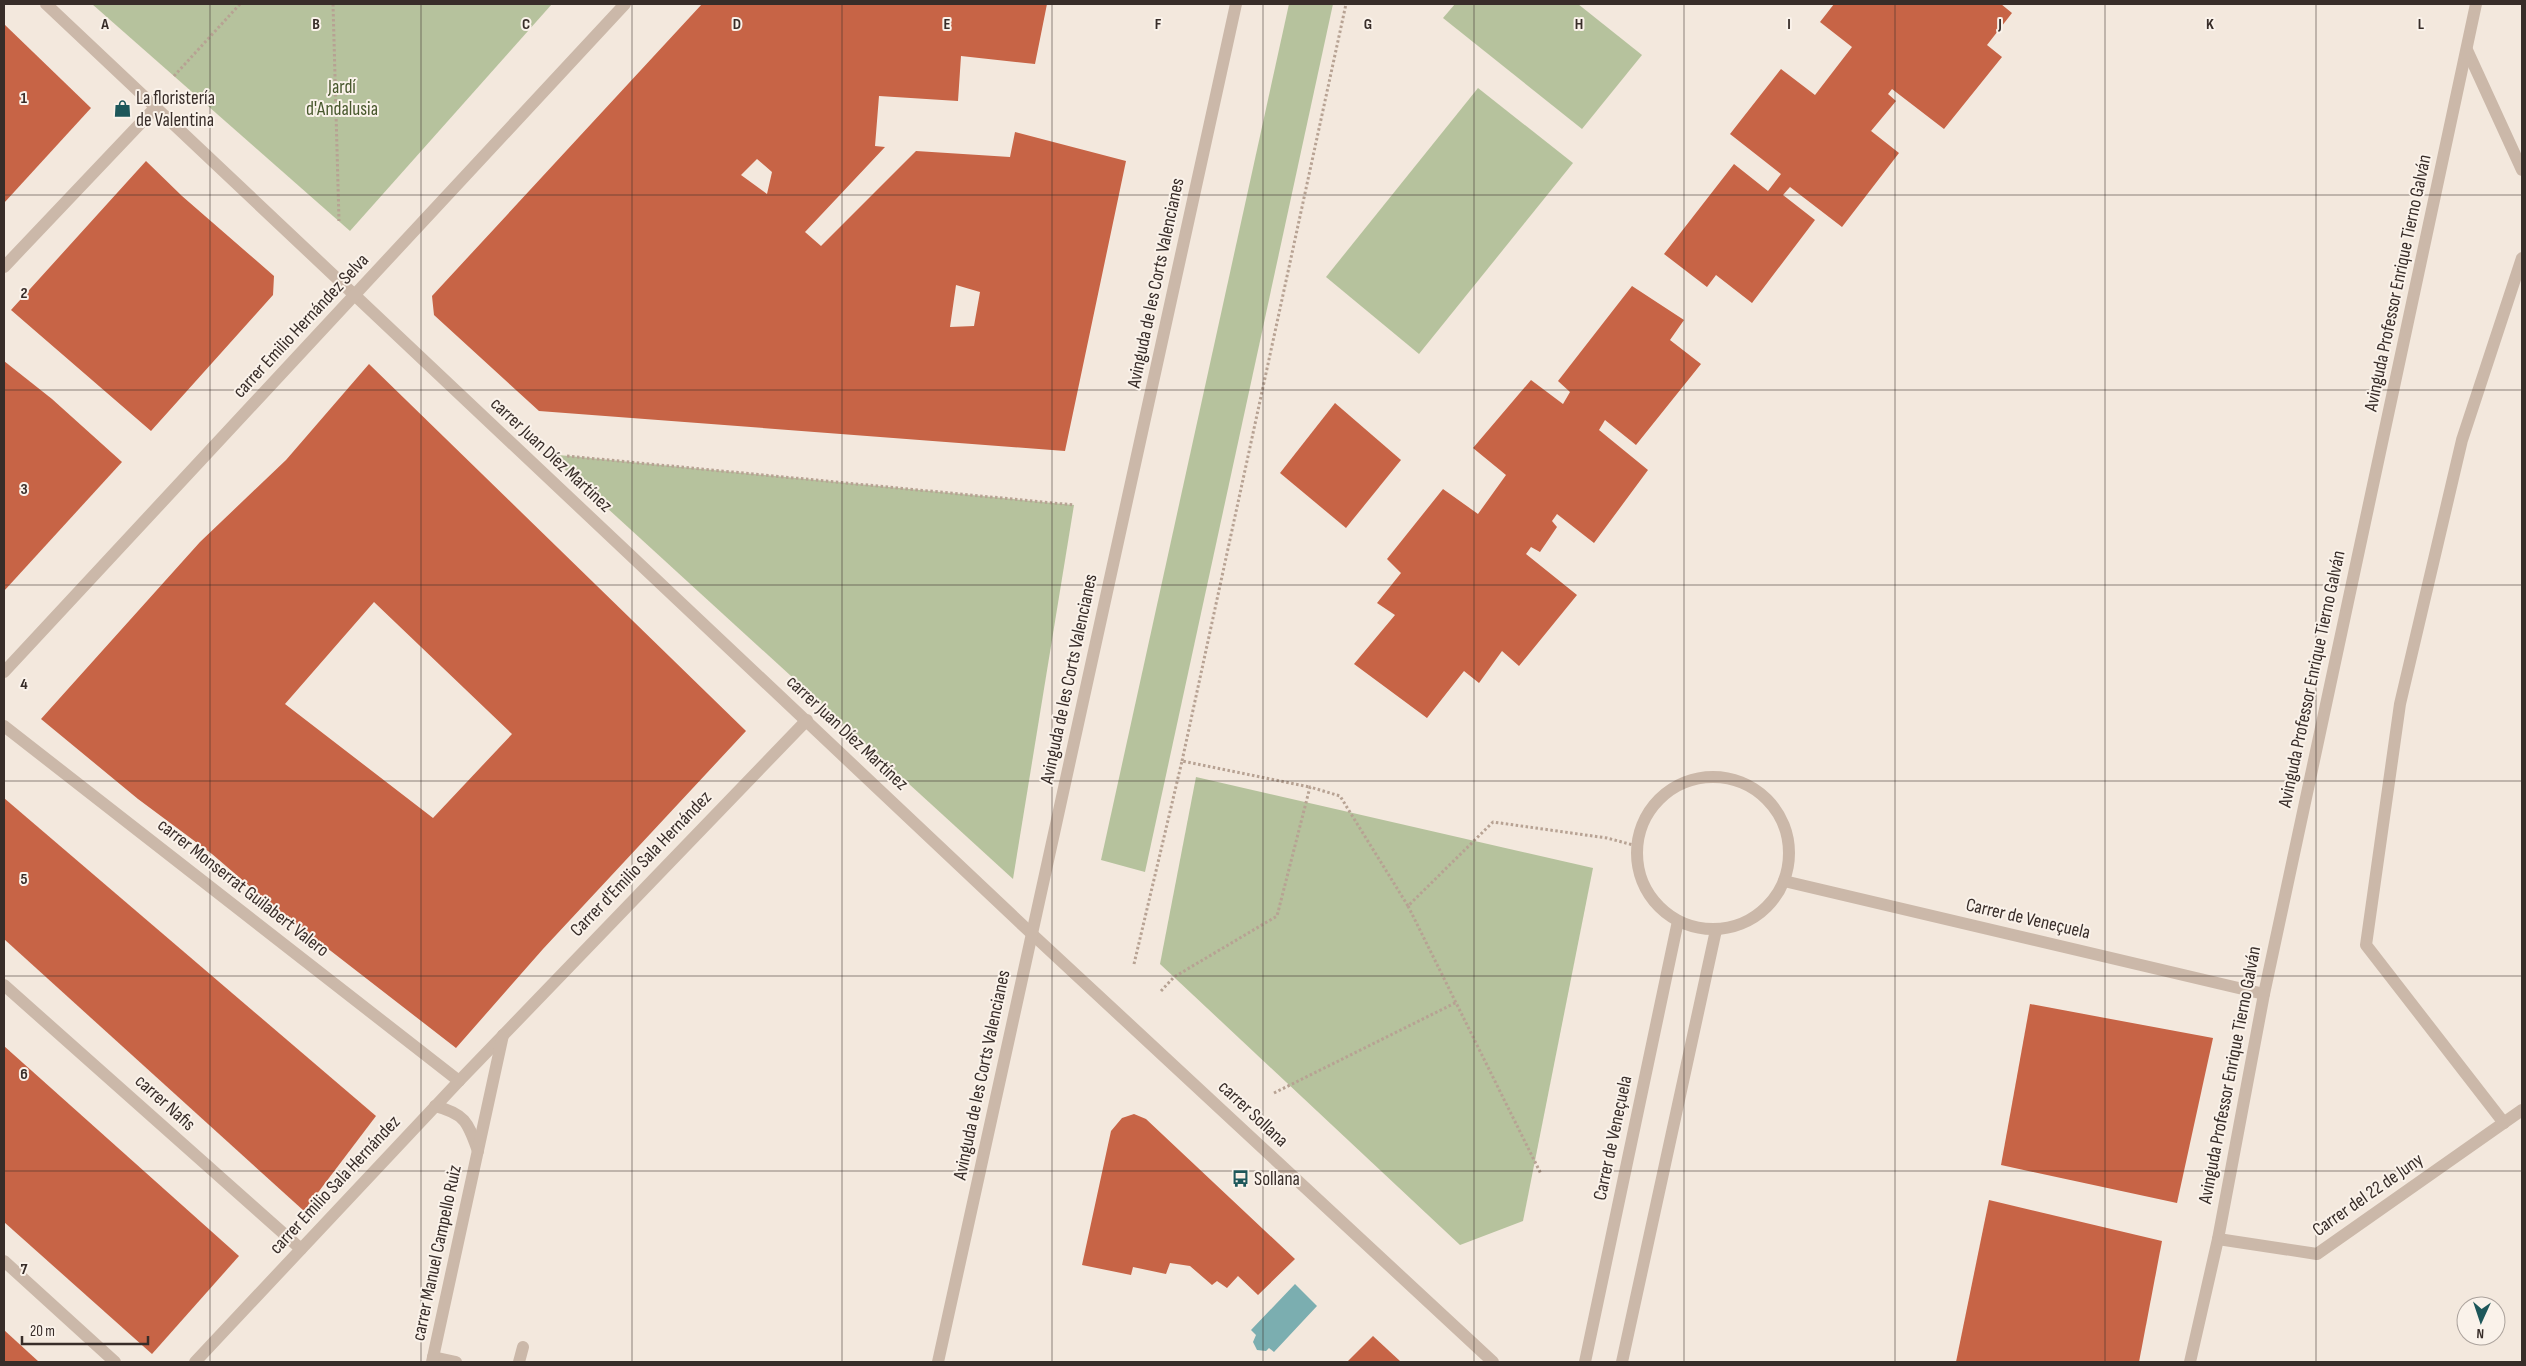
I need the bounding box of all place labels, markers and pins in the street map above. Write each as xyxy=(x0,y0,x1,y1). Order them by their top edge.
place label: La floristería de Valentina xyxy=(136,87,215,132)
shop icon: La floristería de Valentina xyxy=(112,99,132,119)
place label: Sollana xyxy=(1254,1168,1300,1191)
bus stop icon: Sollana xyxy=(1230,1169,1250,1189)

